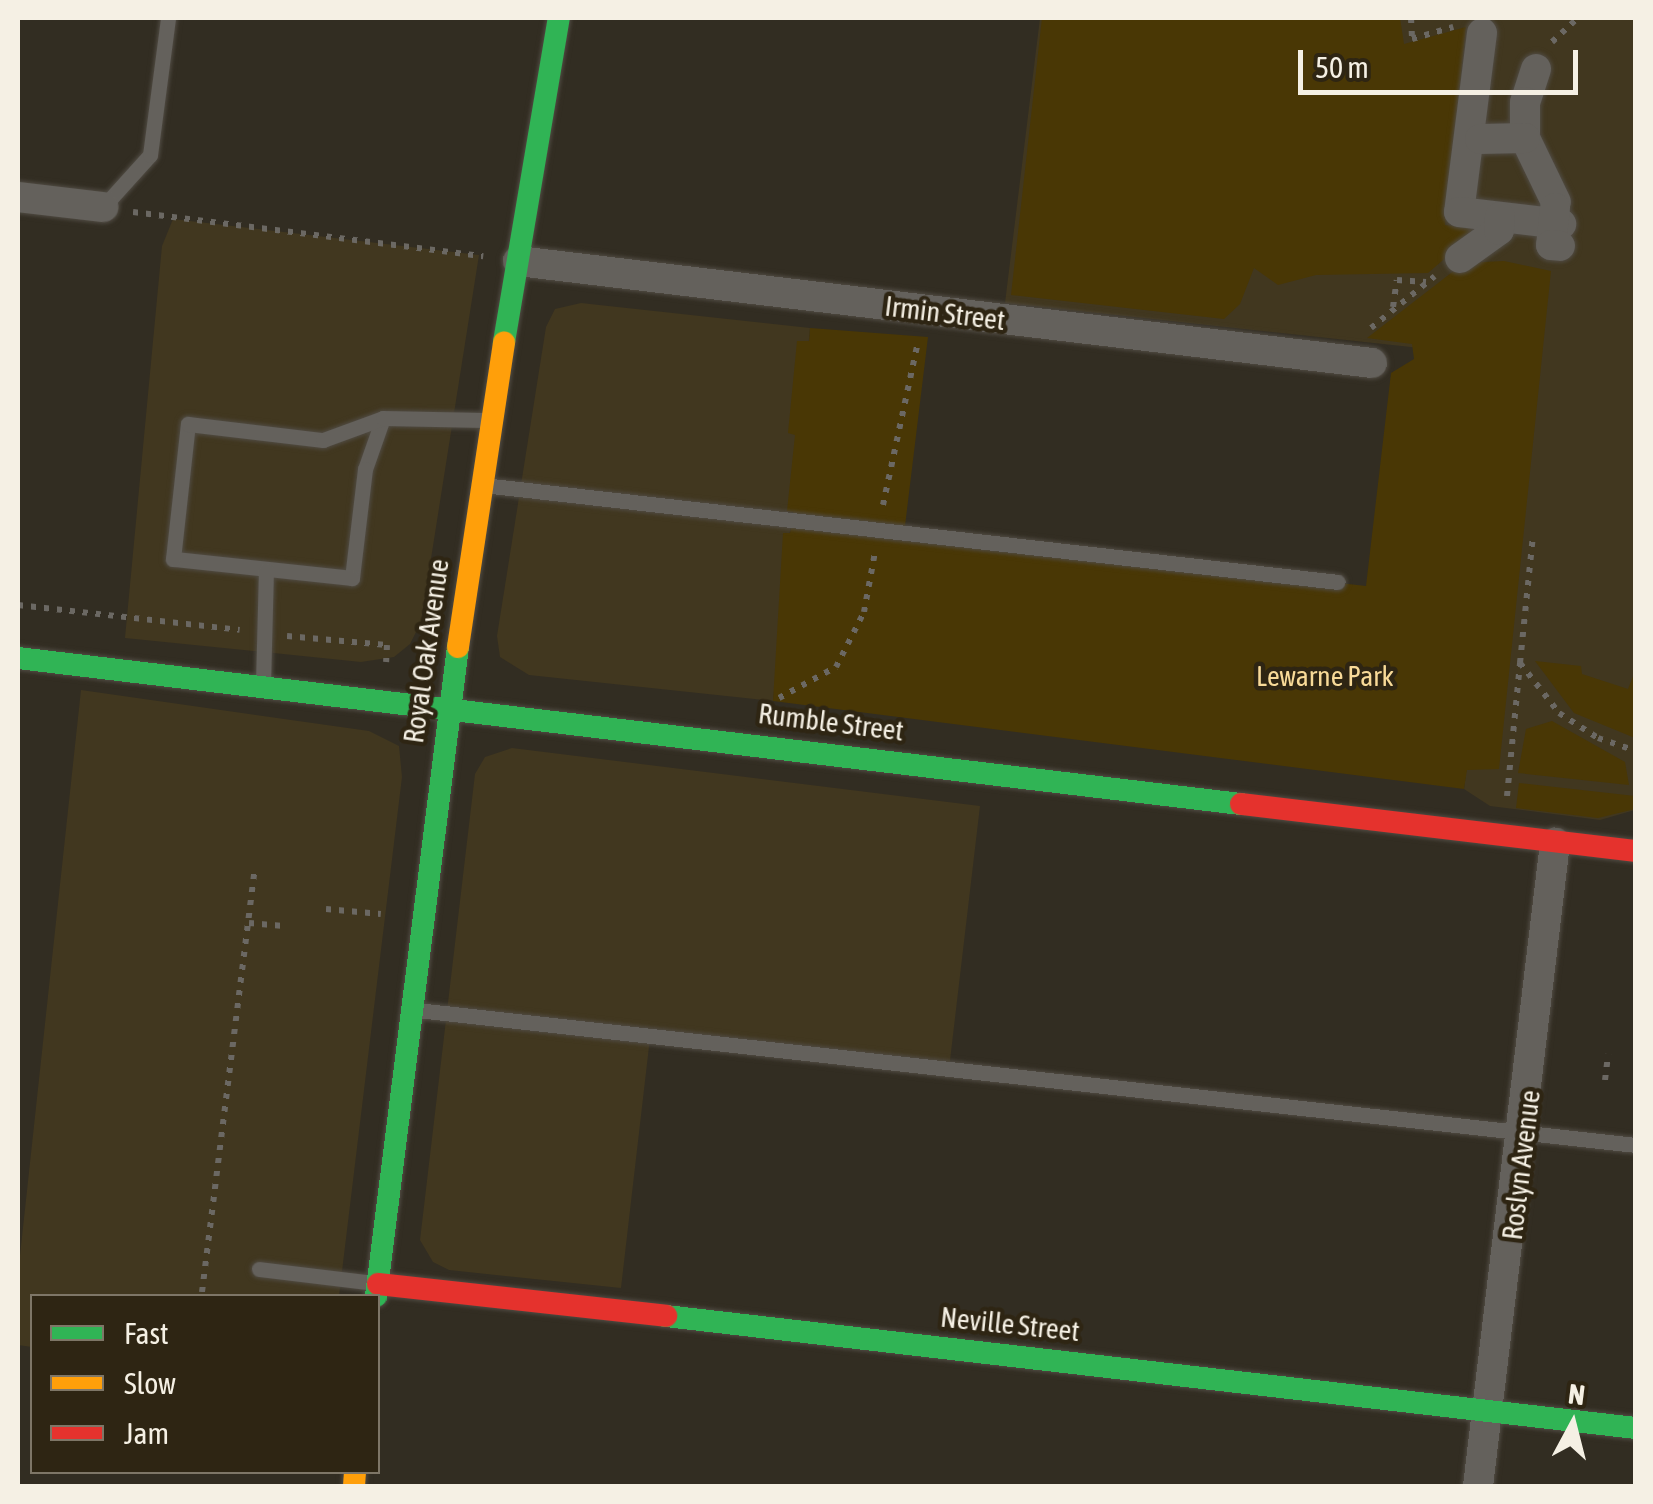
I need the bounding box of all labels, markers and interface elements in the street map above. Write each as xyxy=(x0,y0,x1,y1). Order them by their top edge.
scale bar xyxy=(1303,30,1583,92)
text: 50 m xyxy=(1315,50,1369,84)
street label: Irmin Street xyxy=(883,289,1007,337)
street label: Royal Oak Avenue xyxy=(396,557,456,745)
park label: Lewarne Park xyxy=(1256,659,1394,693)
street label: Rumble Street xyxy=(756,696,906,748)
street label: Roslyn Avenue xyxy=(1495,1088,1547,1242)
legend xyxy=(30,1294,380,1474)
street label: Neville Street xyxy=(939,1300,1081,1348)
text: Fast xyxy=(124,1316,169,1350)
text: Slow xyxy=(124,1366,176,1400)
north arrow xyxy=(1523,1374,1623,1474)
text: N xyxy=(1567,1377,1587,1411)
text: Jam xyxy=(124,1416,169,1450)

